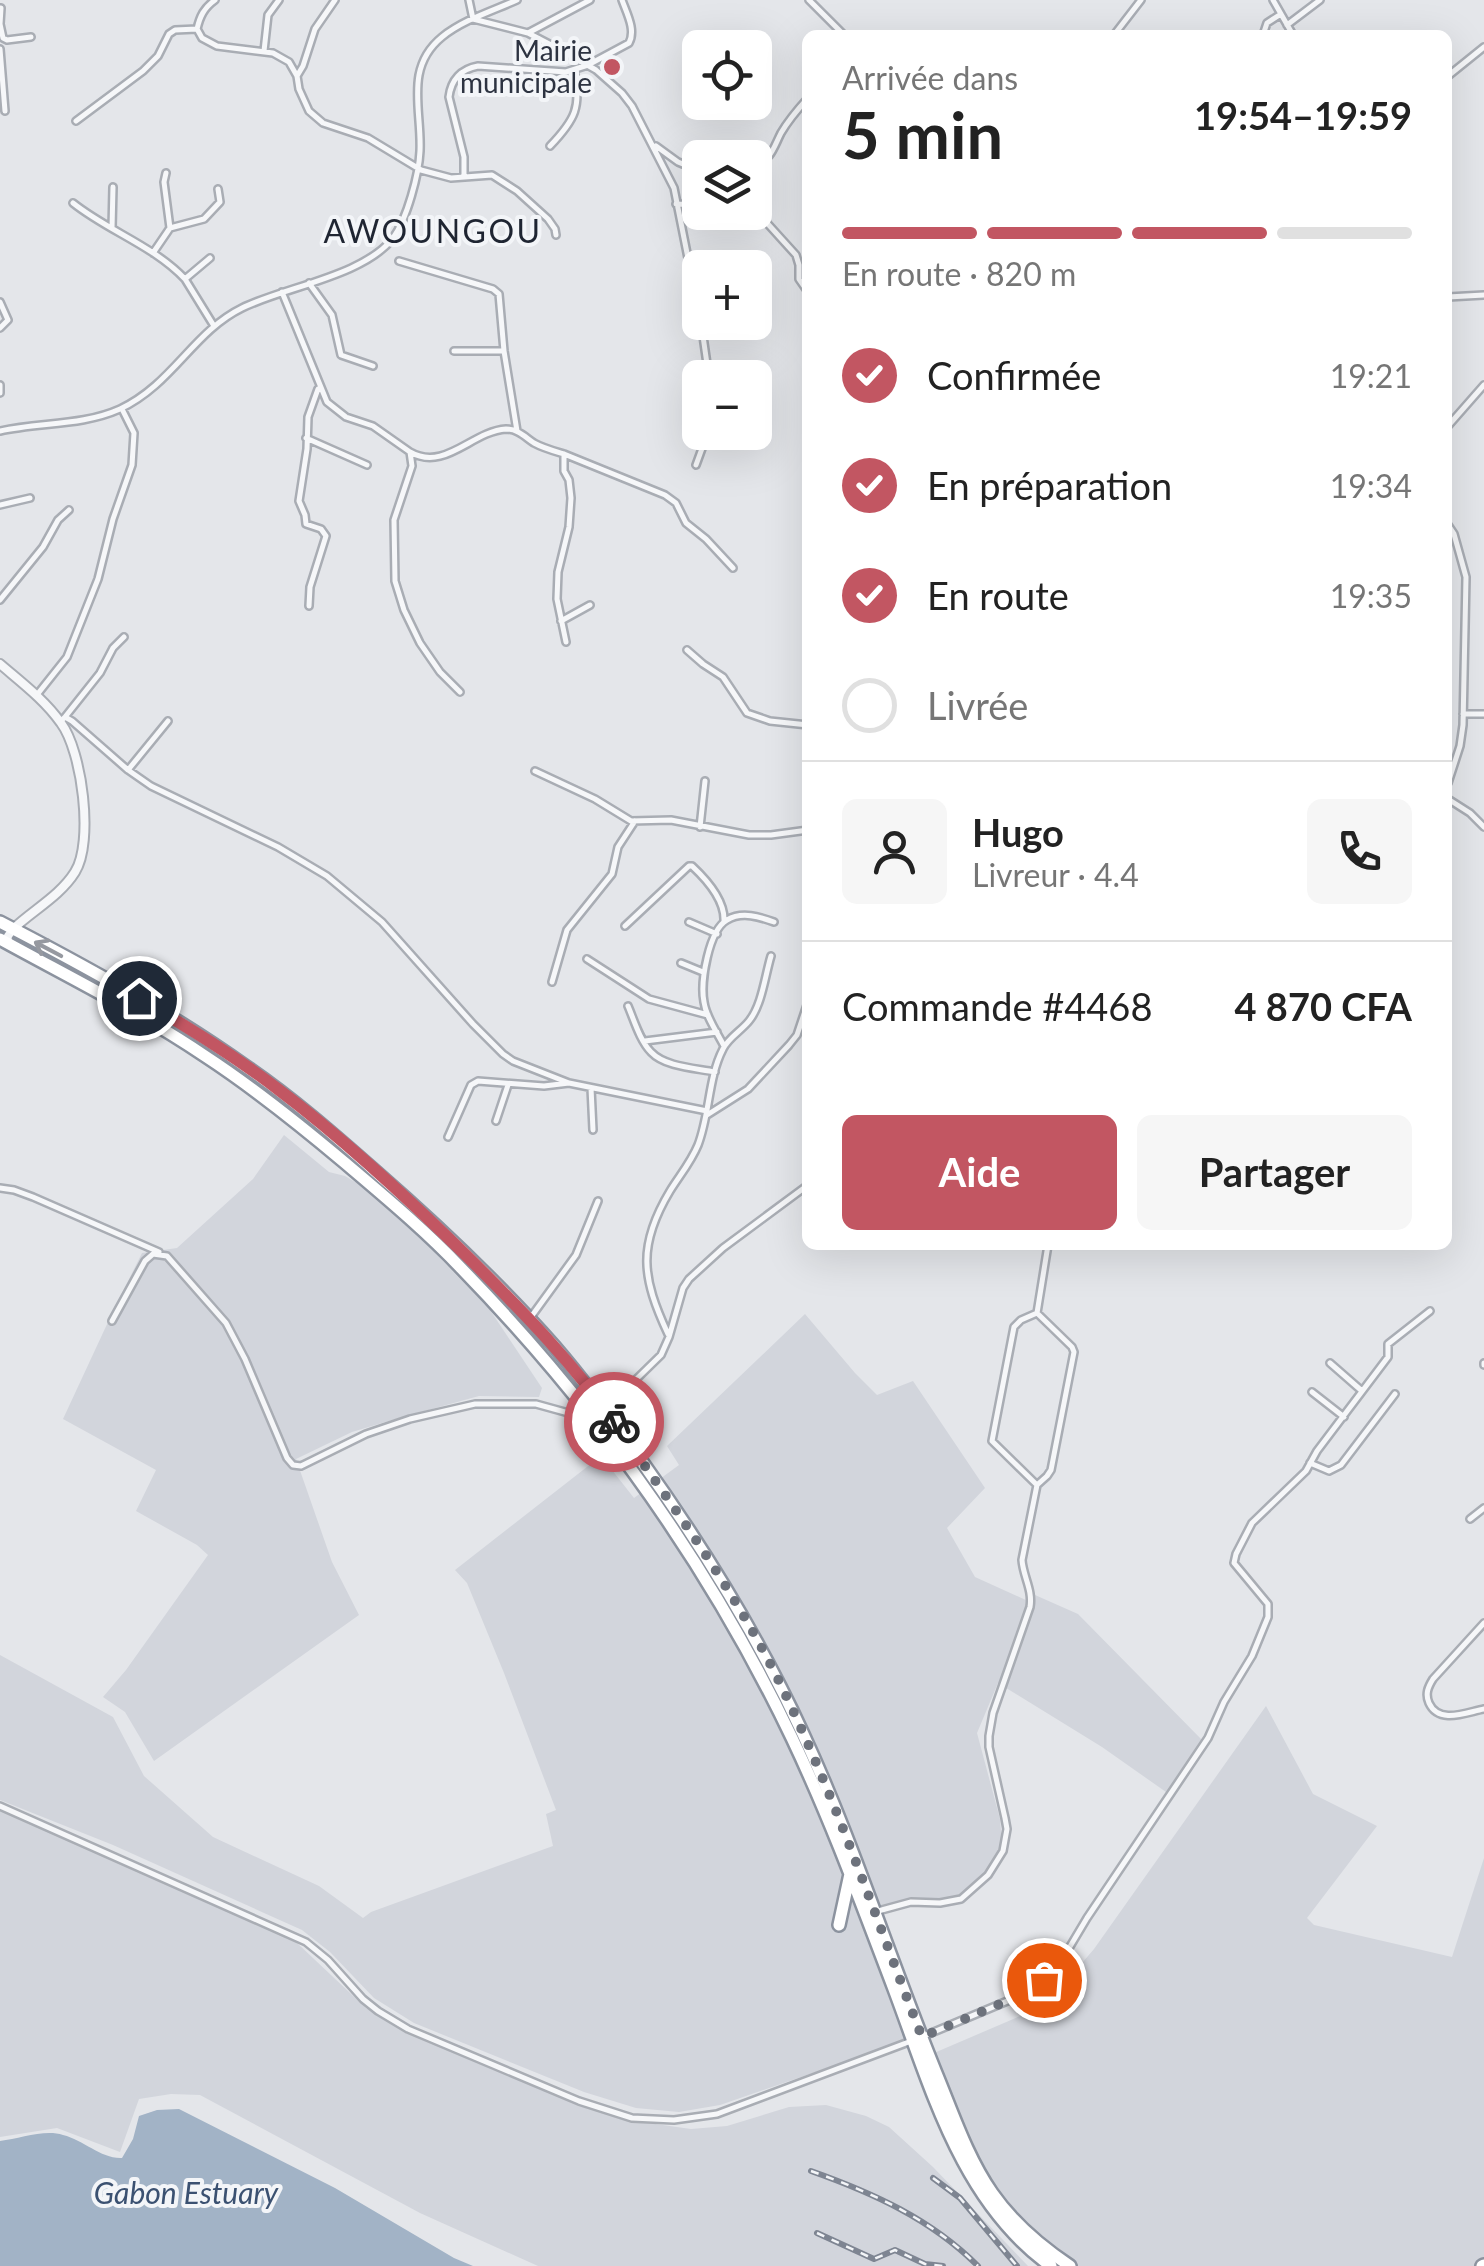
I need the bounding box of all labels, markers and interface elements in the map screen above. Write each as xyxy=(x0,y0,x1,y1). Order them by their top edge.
map controls xyxy=(682,30,772,450)
button: locate xyxy=(682,30,772,120)
place label: Mairie municipale xyxy=(460,33,592,99)
marker: Mairie municipale xyxy=(601,56,623,78)
text: Arrivée dans xyxy=(842,58,1018,97)
text: 19:54–19:59 xyxy=(1194,92,1412,138)
text: 5 min xyxy=(842,95,1003,173)
button: layers xyxy=(682,140,772,230)
district label: AWOUNGOU xyxy=(323,211,543,250)
button: + xyxy=(682,250,772,340)
text: En route · 820 m xyxy=(842,254,1076,293)
icon: check xyxy=(842,348,897,403)
text: Confirmée xyxy=(927,352,1101,398)
text: 19:21 xyxy=(1330,356,1412,395)
button: − xyxy=(682,360,772,450)
icon: check xyxy=(842,458,897,513)
text: En préparation xyxy=(927,462,1172,508)
text: 19:34 xyxy=(1330,466,1412,505)
icon: check xyxy=(842,568,897,623)
text: En route xyxy=(927,572,1069,618)
text: 19:35 xyxy=(1330,576,1412,615)
text: Livrée xyxy=(927,682,1028,728)
button: person xyxy=(842,799,947,904)
button: phone xyxy=(1307,799,1412,904)
text: Hugo xyxy=(972,809,1064,855)
text: Livreur · 4.4 xyxy=(972,855,1139,894)
one-way arrow xyxy=(33,939,63,958)
pin xyxy=(97,956,182,1041)
icon: home xyxy=(112,971,167,1026)
text: Commande #4468 xyxy=(842,983,1152,1029)
text: 4 870 CFA xyxy=(1235,983,1412,1029)
button: Aide xyxy=(842,1115,1117,1230)
button: Partager xyxy=(1137,1115,1412,1230)
courier xyxy=(564,1372,664,1472)
icon: bike xyxy=(587,1395,642,1450)
pin xyxy=(1002,1938,1087,2023)
icon: bag xyxy=(1017,1953,1072,2008)
water label: Gabon Estuary xyxy=(94,2174,279,2210)

